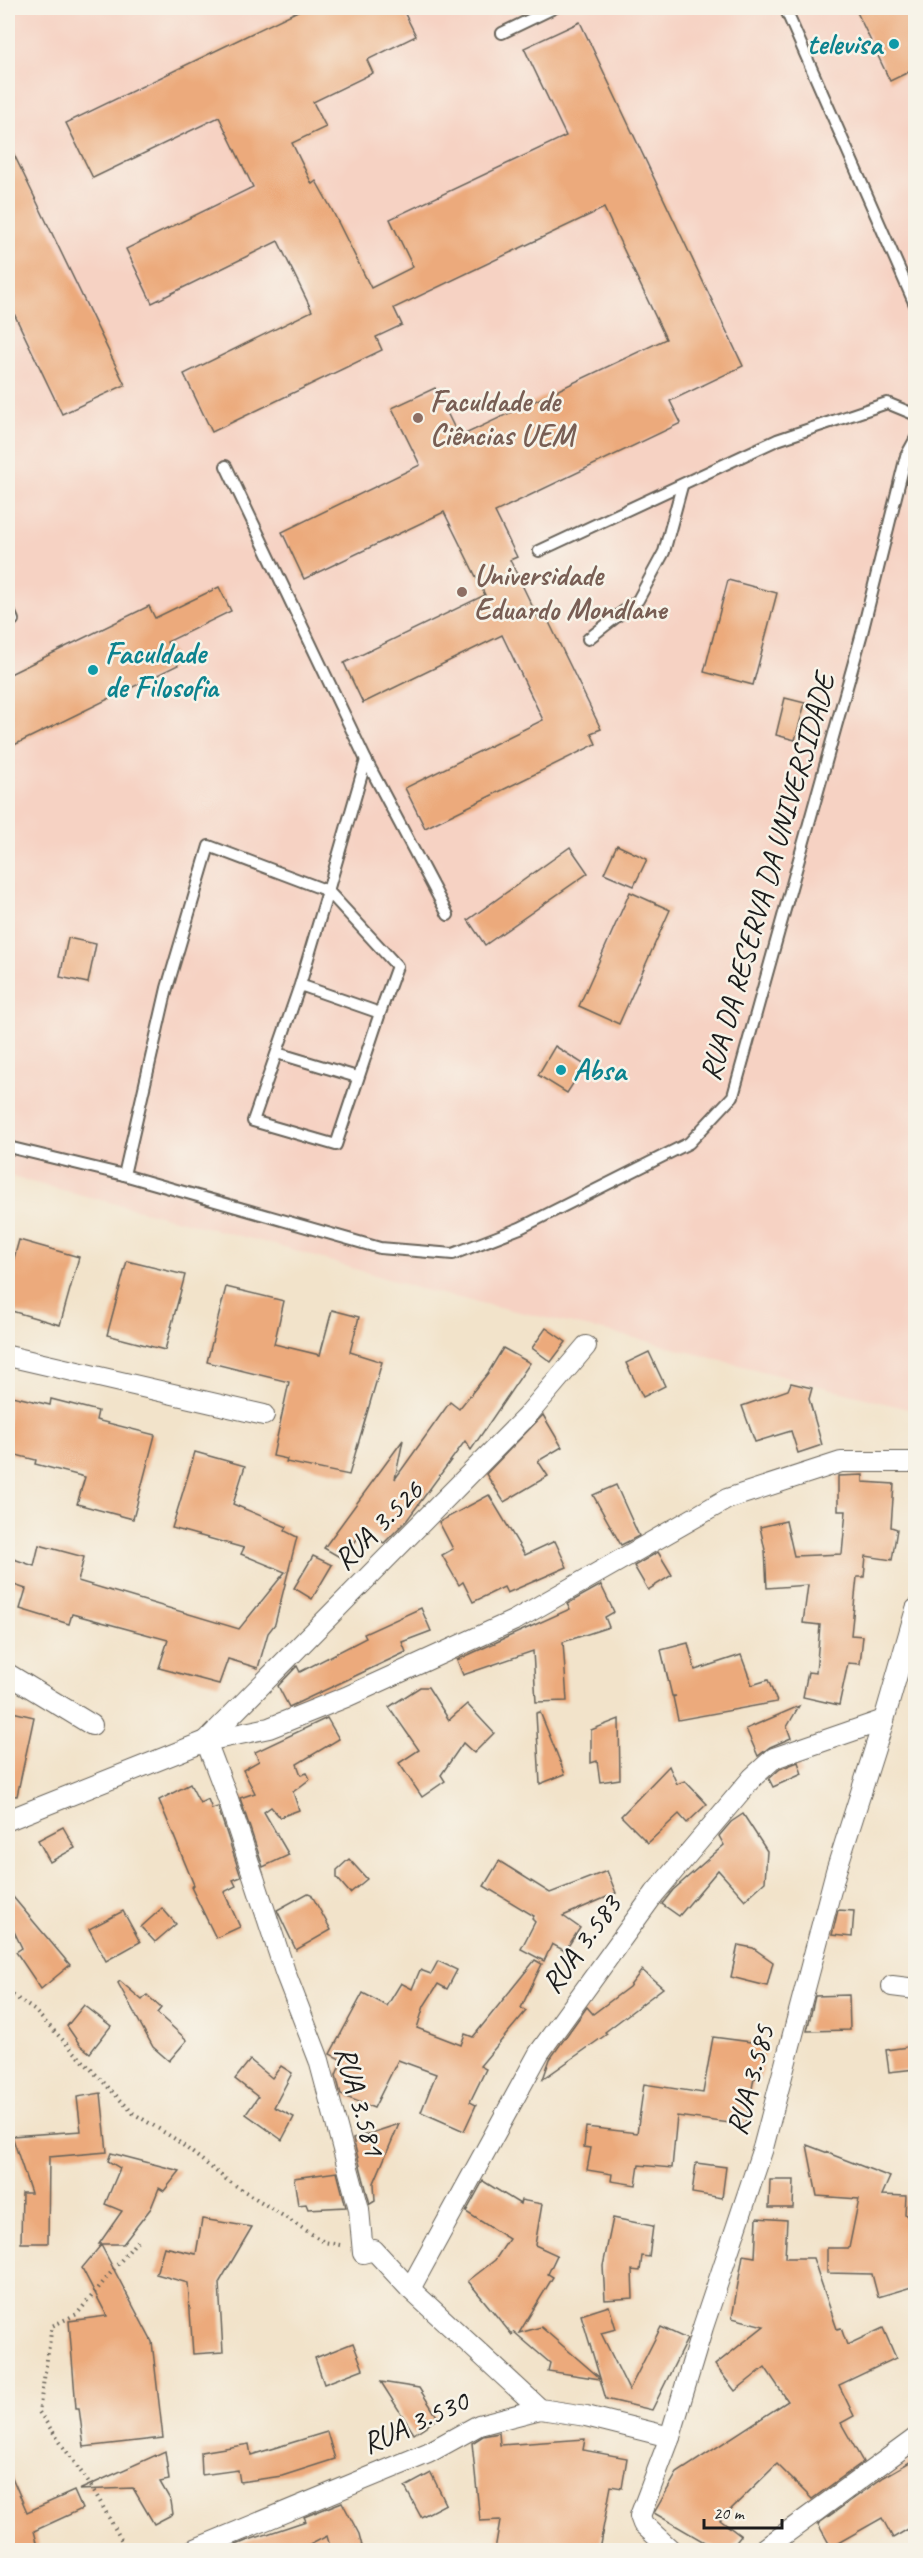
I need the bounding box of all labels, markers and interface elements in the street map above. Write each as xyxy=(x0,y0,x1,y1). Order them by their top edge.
place label: televisa xyxy=(807,25,885,63)
marker: televisa xyxy=(887,37,901,51)
place label: Faculdade de Ciências UEM xyxy=(430,382,578,454)
marker: Faculdade de Ciências UEM xyxy=(411,411,425,425)
place label: Universidade Eduardo Mondlane xyxy=(474,556,668,628)
marker: Universidade Eduardo Mondlane xyxy=(455,585,469,599)
place label: Faculdade de Filosofia xyxy=(105,634,221,706)
marker: Faculdade de Filosofia xyxy=(86,663,100,677)
street label: RUA DA RESERVA DA UNIVERSIDADE xyxy=(691,665,844,1085)
place label: Absa xyxy=(573,1051,628,1089)
marker: Absa xyxy=(554,1063,568,1077)
street label: RUA 3.526 xyxy=(325,1471,432,1578)
street label: RUA 3.583 xyxy=(533,1885,631,2001)
street label: RUA 3.585 xyxy=(717,2019,783,2139)
street label: RUA 3.581 xyxy=(326,2042,394,2162)
street label: RUA 3.530 xyxy=(356,2381,476,2462)
scale bar xyxy=(704,2492,782,2530)
text: 20 m xyxy=(713,2502,746,2524)

